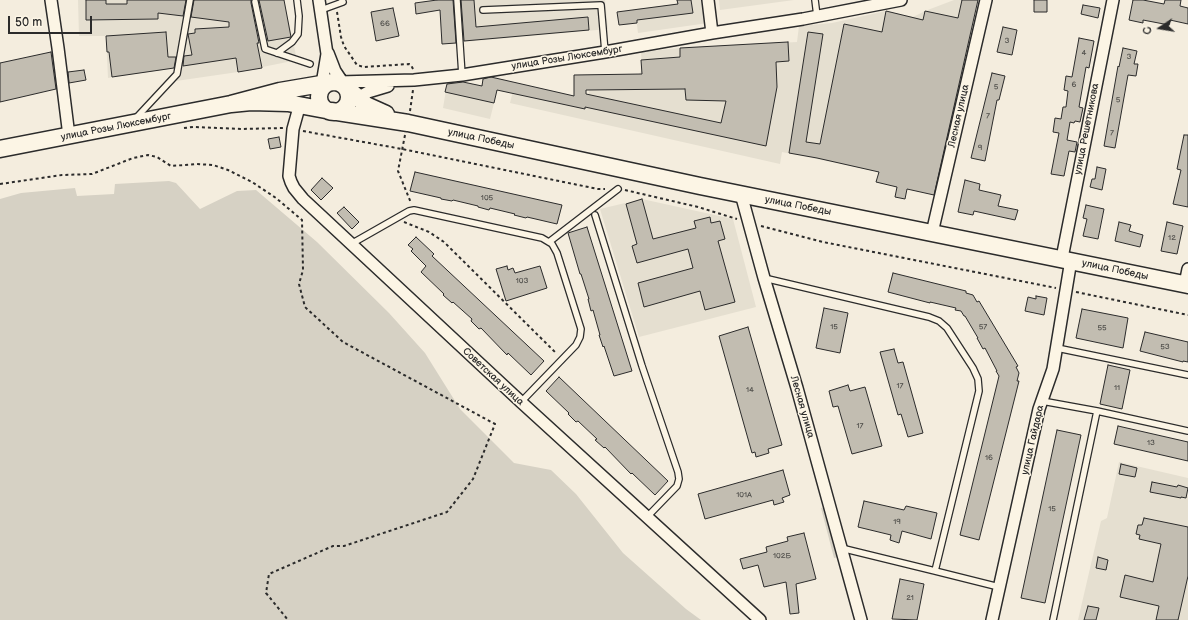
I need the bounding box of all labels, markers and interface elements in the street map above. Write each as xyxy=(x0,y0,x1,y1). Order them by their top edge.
scale bar xyxy=(10,8,94,34)
north arrow xyxy=(1140,8,1180,48)
text: 50 m xyxy=(15,15,42,30)
house number: 66 xyxy=(380,19,390,29)
text: С xyxy=(1141,26,1155,36)
house number: 3 xyxy=(1005,36,1009,46)
street label: улица Розы Люксембург xyxy=(511,43,623,73)
house number: 4 xyxy=(1082,48,1086,58)
house number: 3 xyxy=(1127,52,1131,62)
house number: 6 xyxy=(1072,80,1076,90)
house number: 5 xyxy=(994,82,998,92)
street label: улица Решетникова xyxy=(1072,82,1102,176)
street label: Лесная улица xyxy=(946,83,972,149)
house number: 5 xyxy=(1116,95,1120,105)
street label: улица Розы Люксембург xyxy=(60,110,172,144)
house number: 7 xyxy=(986,111,990,121)
street label: улица Победы xyxy=(447,126,515,152)
house number: 7 xyxy=(1110,128,1114,138)
house number: 9 xyxy=(978,143,982,153)
house number: 105 xyxy=(481,193,493,203)
street label: улица Победы xyxy=(764,194,832,218)
house number: 12 xyxy=(1168,233,1176,243)
street label: улица Победы xyxy=(1081,257,1149,283)
house number: 103 xyxy=(516,276,528,286)
house number: 15 xyxy=(830,322,838,332)
house number: 57 xyxy=(979,322,987,332)
house number: 55 xyxy=(1097,323,1107,333)
house number: 53 xyxy=(1160,342,1170,352)
street label: Советская улица xyxy=(460,346,526,408)
street label: Лесная улица xyxy=(787,374,817,440)
house number: 17 xyxy=(896,381,904,391)
house number: 11 xyxy=(1114,383,1120,393)
house number: 14 xyxy=(746,385,754,395)
street label: улица Гайдара xyxy=(1019,404,1047,476)
house number: 17 xyxy=(856,421,864,431)
house number: 13 xyxy=(1147,438,1155,448)
house number: 16 xyxy=(985,453,993,463)
house number: 101А xyxy=(736,490,752,500)
house number: 15 xyxy=(1048,504,1056,514)
house number: 19 xyxy=(893,517,901,527)
house number: 102Б xyxy=(773,551,791,561)
house number: 21 xyxy=(906,593,914,603)

